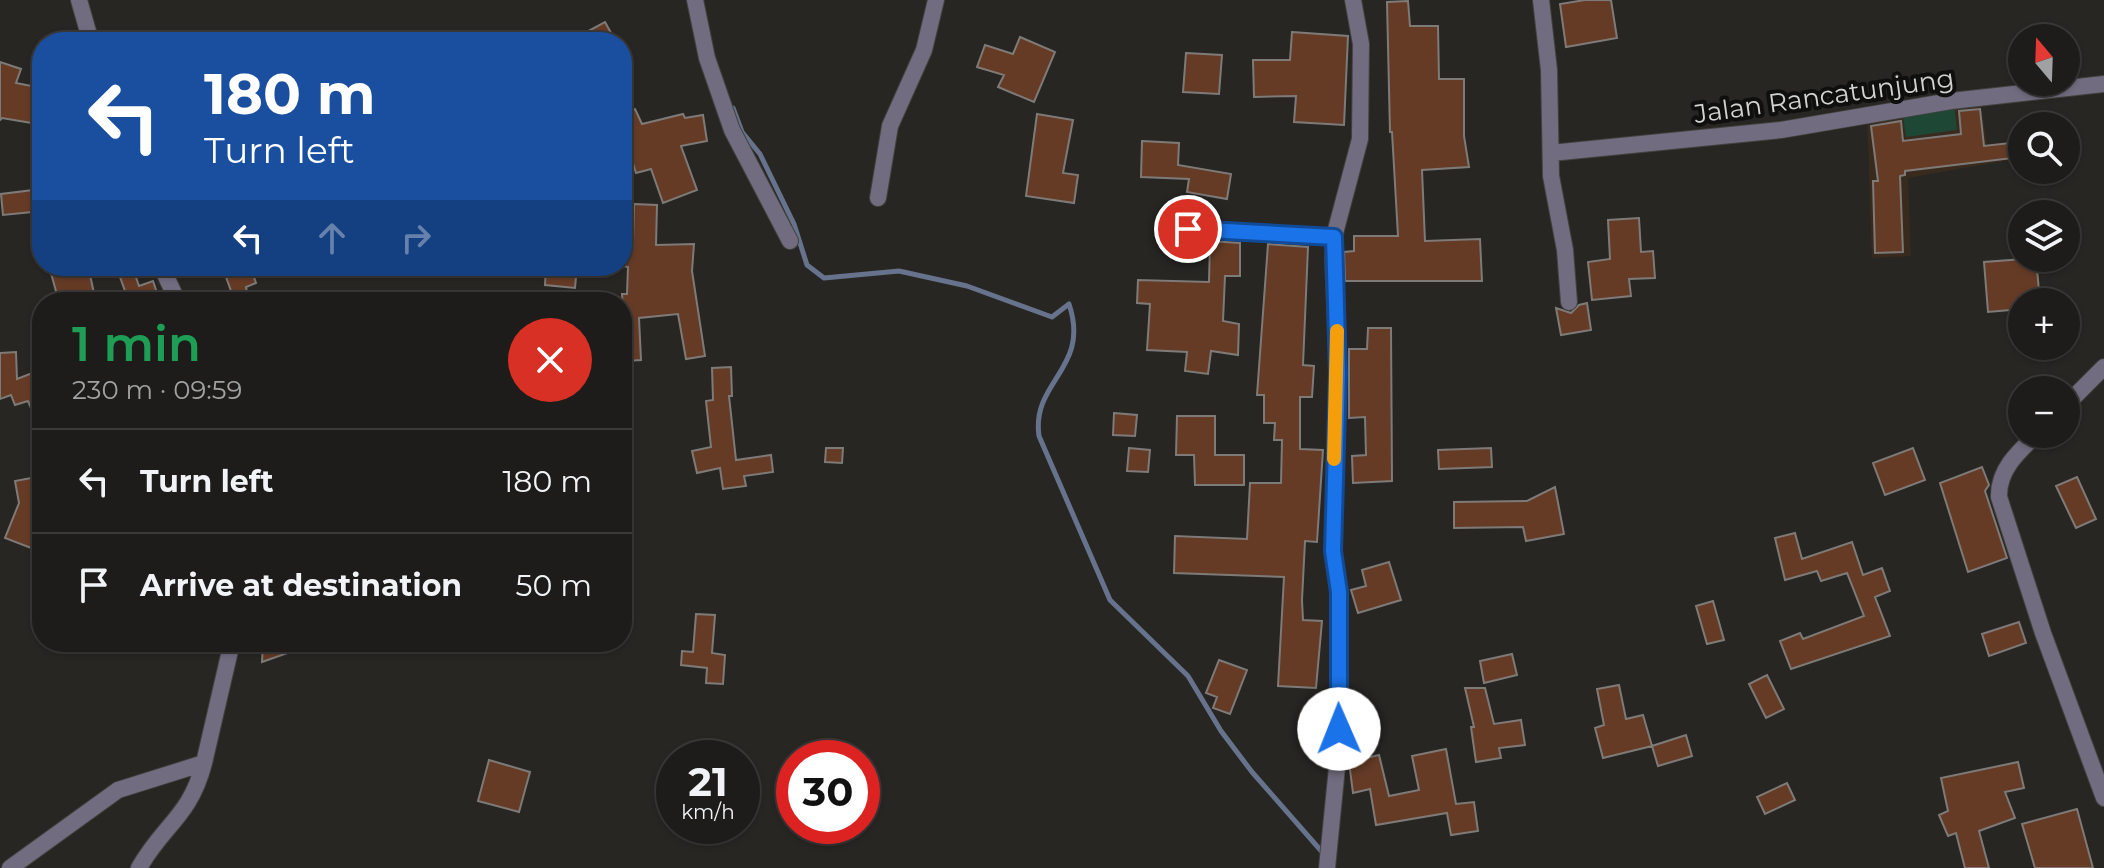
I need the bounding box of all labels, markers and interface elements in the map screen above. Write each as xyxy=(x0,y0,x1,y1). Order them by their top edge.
north arrow xyxy=(2008,24,2080,96)
map controls xyxy=(2008,24,2080,448)
text: 180 m xyxy=(204,60,376,128)
street label: Jalan Rancatunjung xyxy=(1691,62,1956,130)
icon: left xyxy=(72,64,176,168)
button: search xyxy=(2008,112,2080,184)
text: Turn left xyxy=(204,128,355,172)
pin xyxy=(1154,195,1222,263)
button: layers xyxy=(2008,200,2080,272)
icon: arrive xyxy=(1166,207,1210,251)
icon: left xyxy=(226,216,270,260)
icon: ahead xyxy=(310,216,354,260)
icon: right xyxy=(394,216,438,260)
button: + xyxy=(2008,288,2080,360)
text: 1 min xyxy=(72,315,201,373)
button: close xyxy=(508,318,592,402)
text: 230 m · 09:59 xyxy=(72,374,242,406)
button: − xyxy=(2008,376,2080,448)
icon: left xyxy=(72,459,116,503)
text: Turn left xyxy=(140,463,273,500)
text: 180 m xyxy=(502,463,592,500)
icon: arrive xyxy=(72,563,116,607)
text: Arrive at destination xyxy=(140,567,462,604)
text: 50 m xyxy=(515,567,592,604)
position arrow xyxy=(1297,687,1381,771)
speed limit sign: 30 xyxy=(776,740,880,844)
text: 21 xyxy=(688,757,728,806)
text: km/h xyxy=(681,800,735,824)

